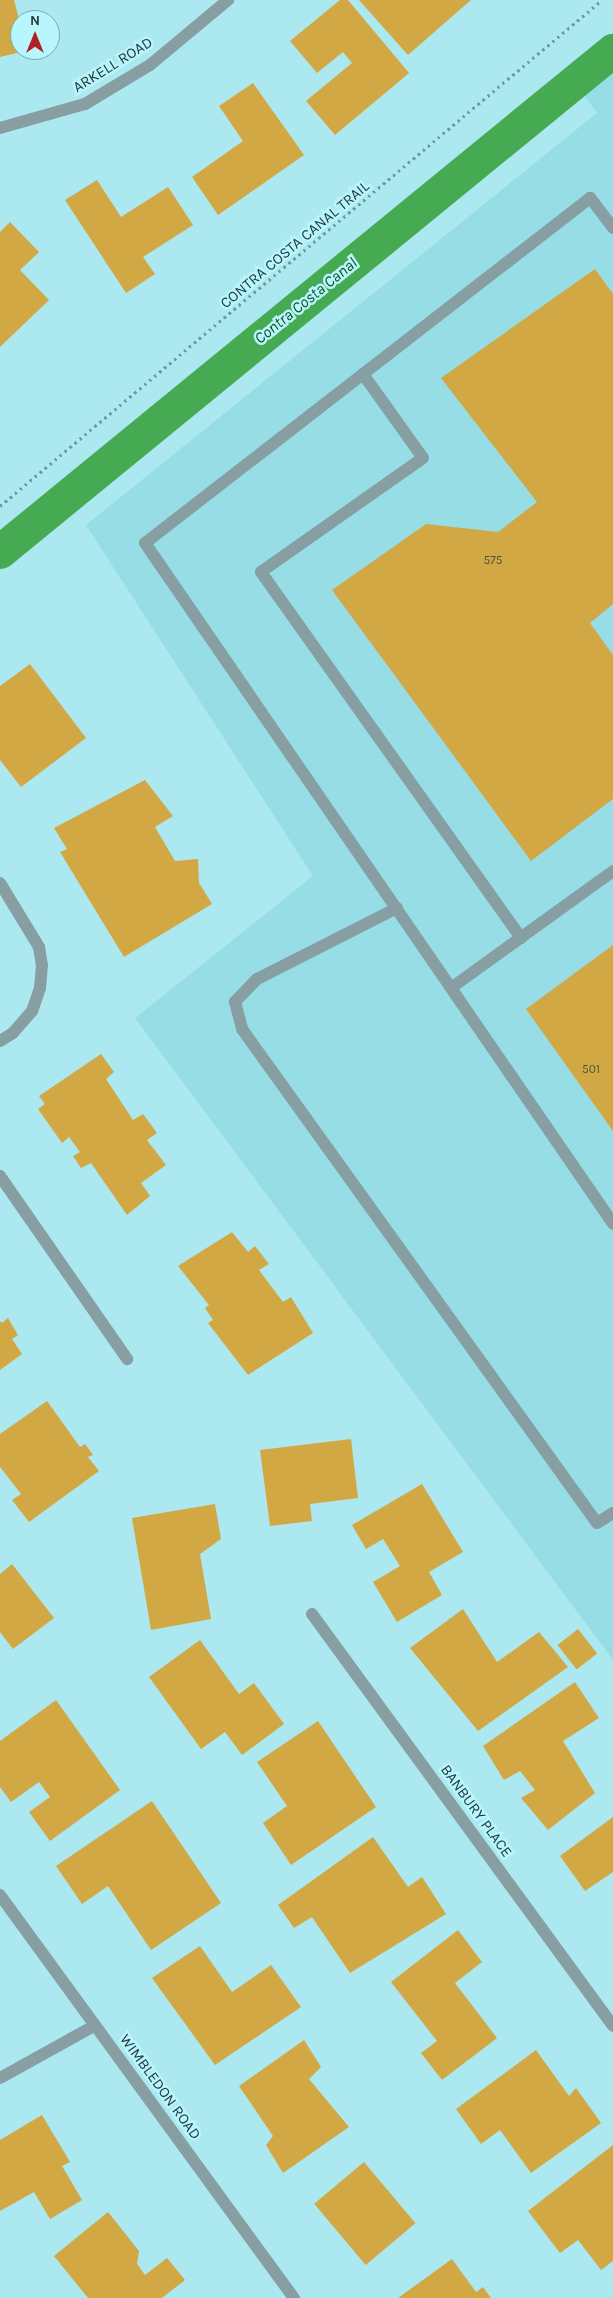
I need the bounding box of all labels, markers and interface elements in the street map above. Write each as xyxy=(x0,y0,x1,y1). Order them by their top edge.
north arrow xyxy=(10,10,60,60)
text: N xyxy=(30,12,40,29)
street label: ARKELL ROAD xyxy=(70,33,156,97)
street label: CONTRA COSTA CANAL TRAIL xyxy=(217,177,373,313)
water label: Contra Costa Canal xyxy=(251,254,361,348)
house number: 575 xyxy=(483,554,503,568)
house number: 501 xyxy=(582,1063,600,1077)
street label: BANBURY PLACE xyxy=(436,1761,516,1861)
street label: WIMBLEDON ROAD xyxy=(116,2031,204,2143)

